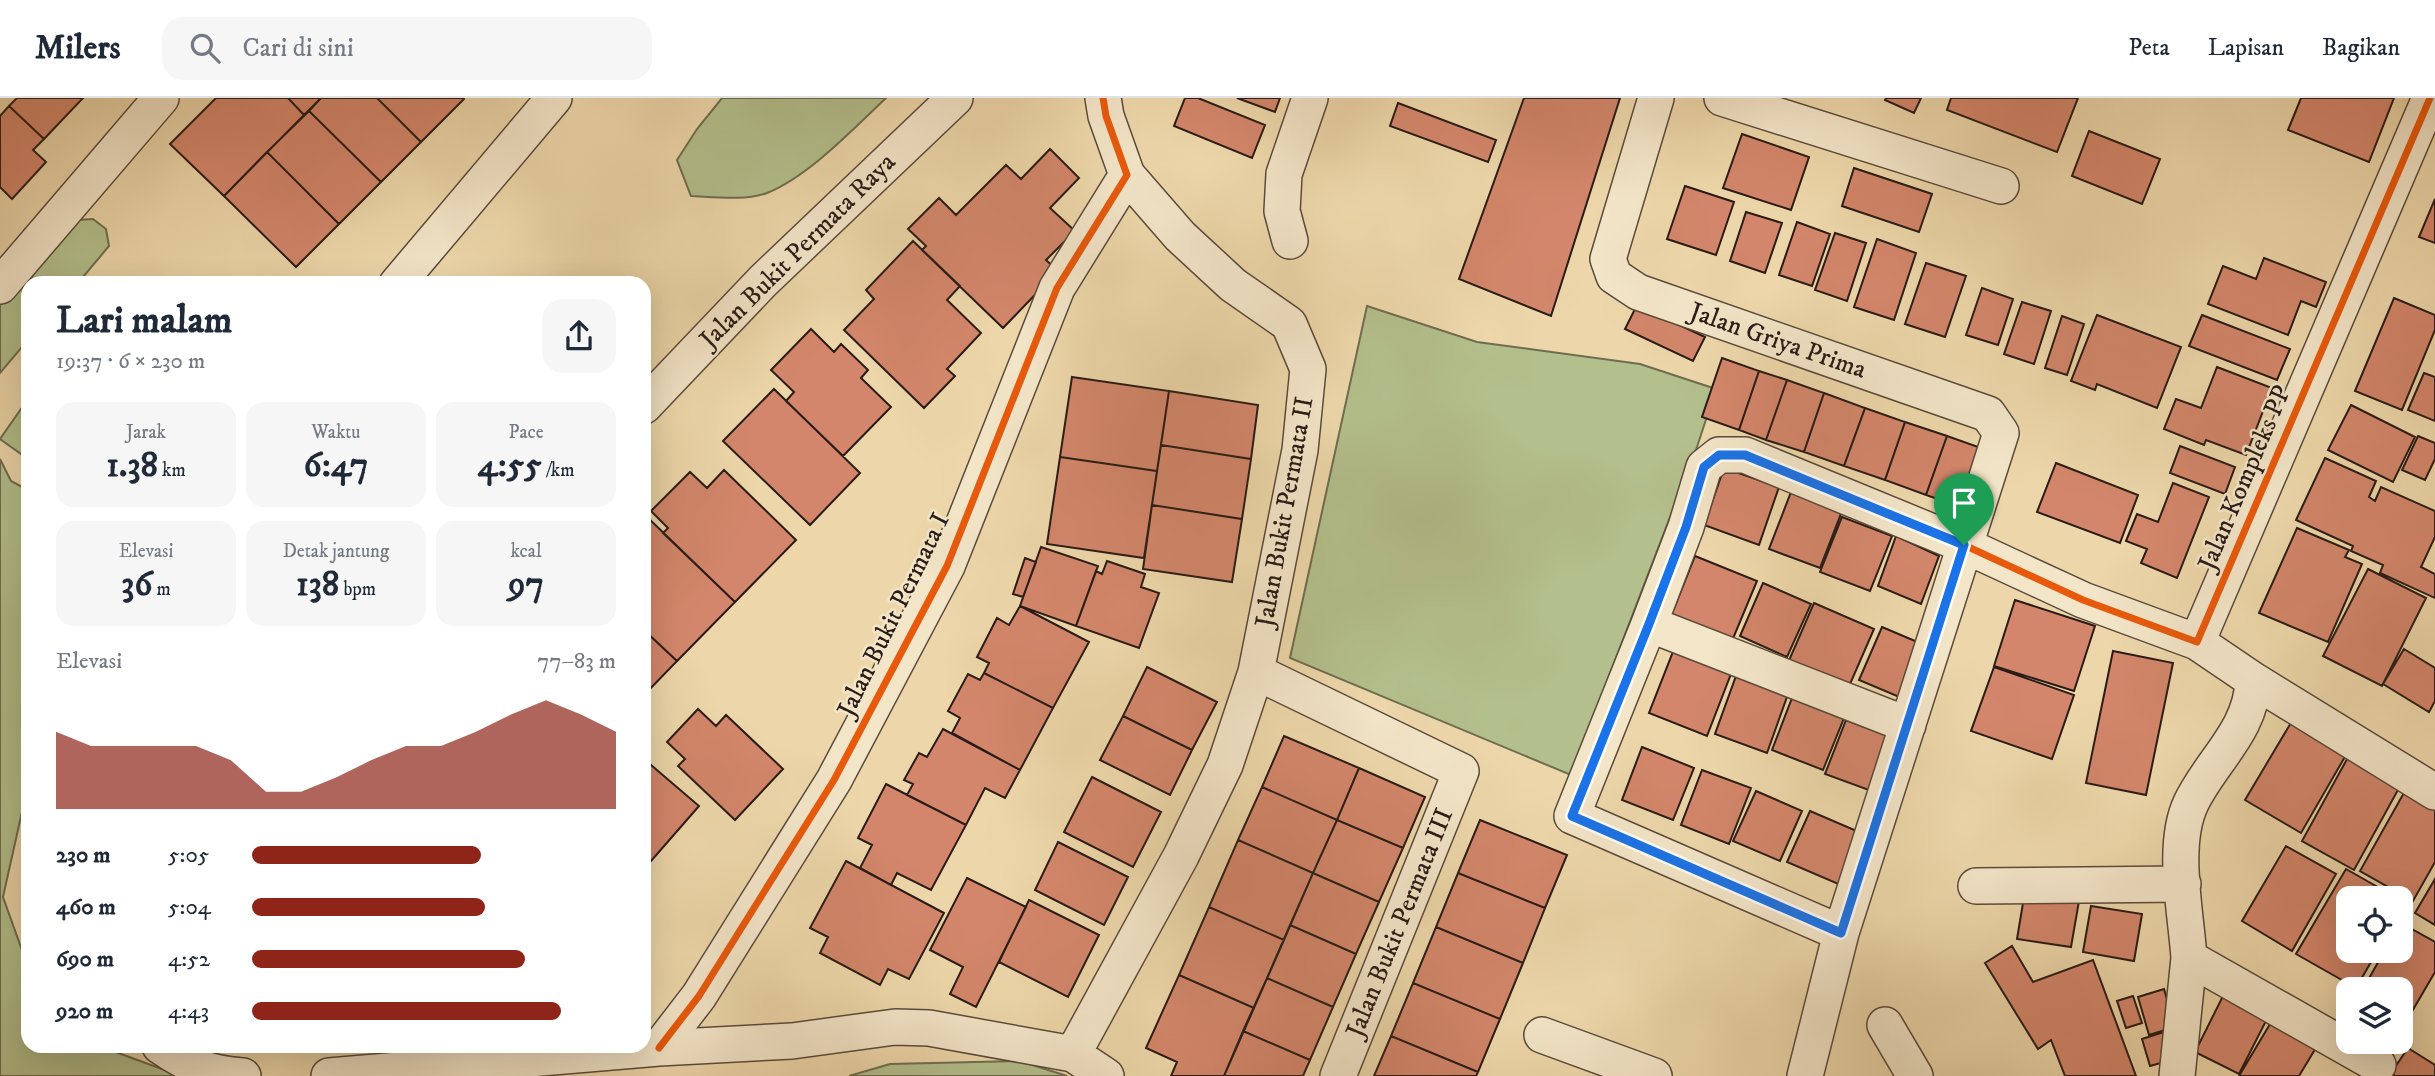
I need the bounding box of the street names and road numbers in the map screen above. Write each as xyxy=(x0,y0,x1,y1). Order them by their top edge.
street label: Jalan Bukit Permata Raya xyxy=(692,146,903,357)
street label: Jalan Griya Prima xyxy=(1684,295,1871,387)
street label: Jalan Kompleks PP xyxy=(2190,381,2299,577)
street label: Jalan Bukit Permata II xyxy=(1248,394,1322,632)
street label: Jalan Bukit Permata I xyxy=(829,508,958,724)
street label: Jalan Bukit Permata III xyxy=(1338,804,1461,1044)

